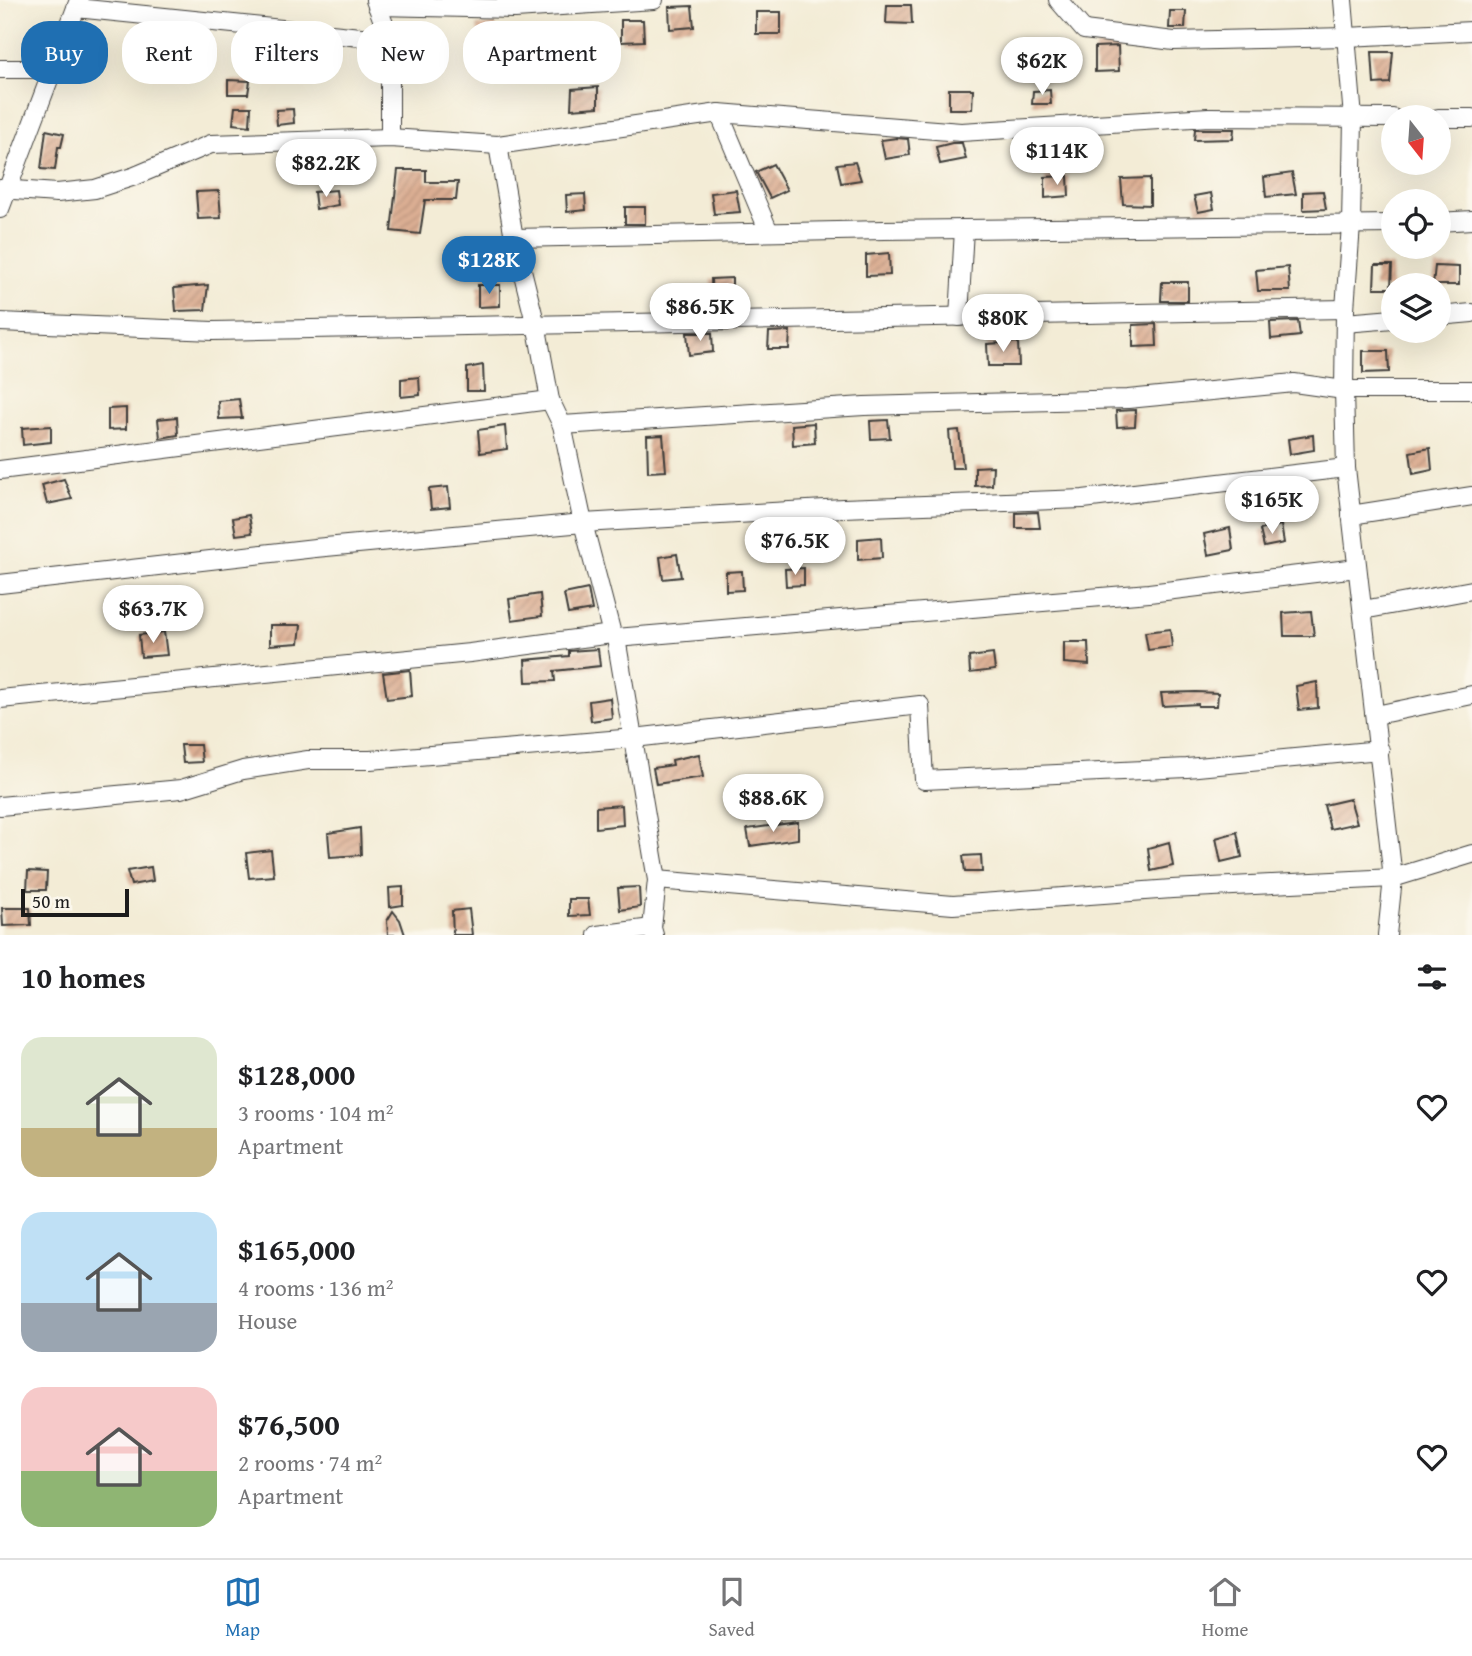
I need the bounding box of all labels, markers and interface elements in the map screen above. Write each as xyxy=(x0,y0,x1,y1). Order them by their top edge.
chip: Buy xyxy=(21,21,108,84)
chip: Rent xyxy=(122,21,217,84)
chip: Filters xyxy=(231,21,343,84)
chip: New xyxy=(357,21,449,84)
chip: Apartment xyxy=(463,21,621,84)
pin: $62K xyxy=(1001,38,1083,97)
text: $62K xyxy=(1017,43,1067,76)
north arrow xyxy=(1381,105,1451,175)
map controls xyxy=(1381,105,1451,343)
pin: $114K xyxy=(1008,128,1106,187)
text: $114K xyxy=(1026,133,1088,166)
pin: $82.2K xyxy=(269,140,383,199)
text: $82.2K xyxy=(292,145,360,178)
button: locate xyxy=(1381,189,1451,259)
pin: $128K xyxy=(440,236,538,296)
text: $128K xyxy=(458,242,520,275)
button: layers xyxy=(1381,273,1451,343)
pin: $86.5K xyxy=(643,284,757,343)
text: $86.5K xyxy=(666,289,734,322)
pin: $80K xyxy=(962,294,1044,354)
text: $80K xyxy=(978,300,1028,333)
pin: $165K xyxy=(1223,476,1321,536)
text: $165K xyxy=(1241,482,1303,515)
pin: $76.5K xyxy=(738,518,852,577)
text: $76.5K xyxy=(761,523,829,556)
pin: $63.7K xyxy=(96,586,210,645)
text: $63.7K xyxy=(119,591,187,624)
pin: $88.6K xyxy=(716,774,830,834)
text: $88.6K xyxy=(739,780,807,813)
scale bar xyxy=(21,886,130,918)
text: 50 m xyxy=(32,887,70,915)
text: 10 homes xyxy=(21,955,146,999)
icon: filters xyxy=(1413,958,1451,996)
text: $128,000 xyxy=(238,1052,355,1096)
icon: home xyxy=(77,1065,161,1149)
icon: heart xyxy=(1413,1088,1451,1126)
text: 3 rooms · 104 m² xyxy=(238,1096,393,1129)
text: Apartment xyxy=(238,1129,343,1162)
text: $165,000 xyxy=(238,1227,355,1271)
icon: home xyxy=(77,1240,161,1324)
icon: heart xyxy=(1413,1263,1451,1301)
text: 4 rooms · 136 m² xyxy=(238,1271,393,1304)
text: House xyxy=(238,1304,297,1337)
text: $76,500 xyxy=(238,1402,340,1446)
icon: home xyxy=(77,1415,161,1499)
icon: heart xyxy=(1413,1438,1451,1476)
text: 2 rooms · 74 m² xyxy=(238,1446,382,1479)
text: Apartment xyxy=(238,1479,343,1512)
tab: Map xyxy=(224,1573,262,1643)
tab: Saved xyxy=(709,1573,755,1643)
tab: Home xyxy=(1202,1573,1248,1643)

